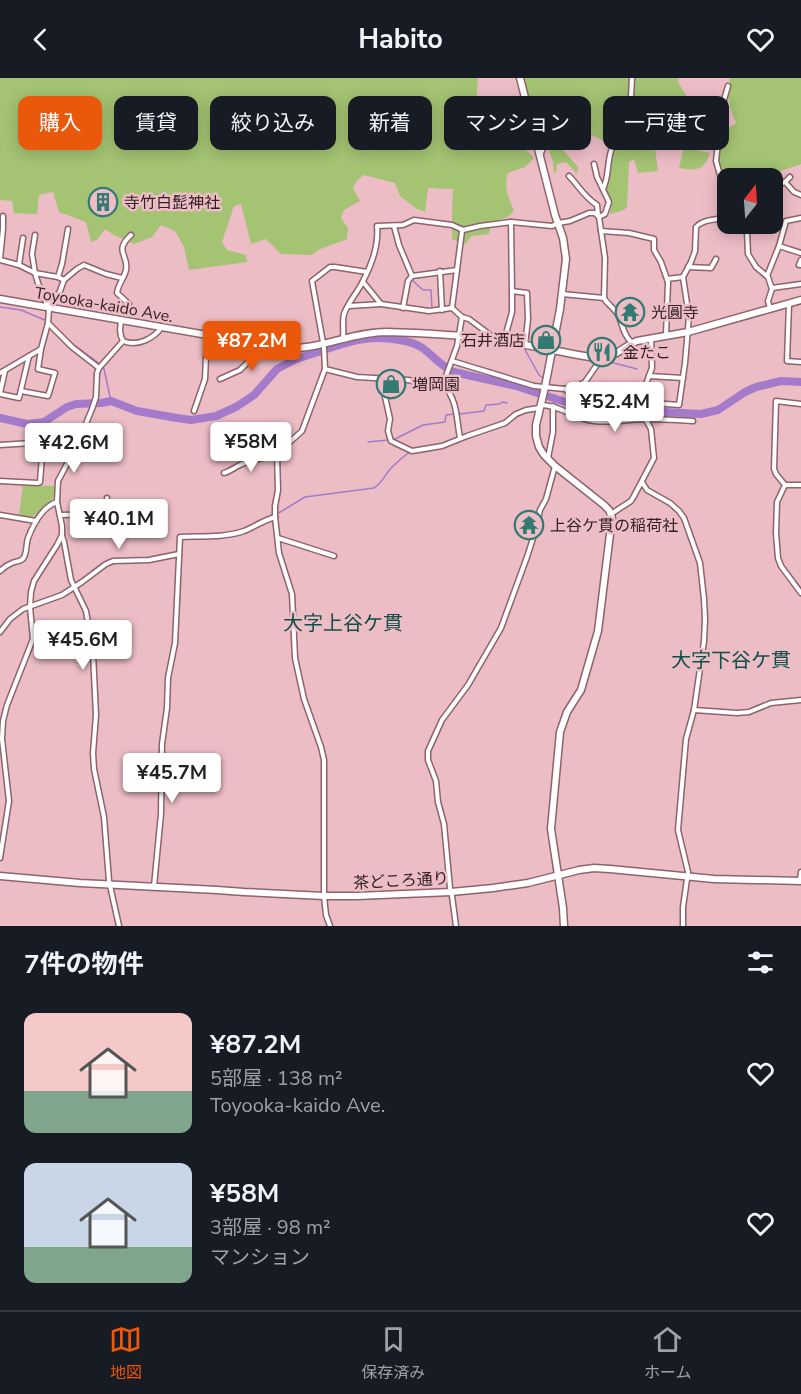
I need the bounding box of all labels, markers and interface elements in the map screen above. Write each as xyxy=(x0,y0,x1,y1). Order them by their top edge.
text: Habito xyxy=(358,21,443,58)
icon: back xyxy=(24,23,57,56)
icon: heart xyxy=(744,23,777,56)
chip: 購入 xyxy=(18,96,102,150)
chip: 賃貸 xyxy=(114,96,198,150)
chip: 絞り込み xyxy=(210,96,336,150)
chip: 新着 xyxy=(348,96,432,150)
chip: マンション xyxy=(444,96,591,150)
chip: 一戸建て xyxy=(603,96,729,150)
north arrow xyxy=(717,168,783,234)
map controls xyxy=(717,168,783,234)
building icon: 寺竹白髭神社 xyxy=(87,186,119,218)
place label: 寺竹白髭神社 xyxy=(124,192,220,214)
street label: Toyooka-kaido Ave. xyxy=(33,282,175,328)
temple icon: 光圓寺 xyxy=(614,296,646,328)
place label: 光圓寺 xyxy=(651,302,699,324)
pin: ¥87.2M xyxy=(203,321,301,372)
shop icon: 石井酒店 xyxy=(530,324,562,356)
text: ¥87.2M xyxy=(217,327,287,354)
place label: 石井酒店 xyxy=(461,330,525,352)
restaurant icon: 金たこ xyxy=(586,336,618,368)
place label: 金たこ xyxy=(623,342,671,364)
shop icon: 増岡園 xyxy=(375,368,407,400)
place label: 増岡園 xyxy=(412,374,460,396)
pin: ¥52.4M xyxy=(566,382,664,433)
text: ¥52.4M xyxy=(580,388,650,415)
pin: ¥58M xyxy=(215,422,287,473)
pin: ¥42.6M xyxy=(25,423,123,474)
text: ¥58M xyxy=(224,428,278,455)
text: ¥42.6M xyxy=(39,429,109,456)
pin: ¥40.1M xyxy=(70,499,168,550)
text: ¥40.1M xyxy=(84,505,154,532)
temple icon: 上谷ケ貫の稲荷社 xyxy=(513,509,545,541)
place label: 上谷ケ貫の稲荷社 xyxy=(550,515,678,537)
district label: 大字上谷ケ貫 xyxy=(283,610,403,637)
pin: ¥45.6M xyxy=(34,620,132,671)
text: ¥45.6M xyxy=(48,626,118,653)
district label: 大字下谷ケ貫 xyxy=(671,647,791,674)
pin: ¥45.7M xyxy=(123,753,221,804)
text: ¥45.7M xyxy=(137,759,207,786)
street label: 茶どころ通り xyxy=(353,868,449,894)
icon: filters xyxy=(744,946,777,979)
text: 7件の物件 xyxy=(24,947,144,982)
text: ¥87.2M xyxy=(210,1027,301,1062)
icon: home xyxy=(72,1037,144,1109)
icon: heart xyxy=(744,1057,777,1090)
text: 5部屋 · 138 m² xyxy=(210,1065,343,1092)
text: Toyooka-kaido Ave. xyxy=(210,1092,385,1119)
text: ¥58M xyxy=(210,1176,279,1211)
icon: home xyxy=(72,1187,144,1259)
icon: heart xyxy=(744,1207,777,1240)
text: 3部屋 · 98 m² xyxy=(210,1214,331,1241)
text: マンション xyxy=(210,1244,310,1271)
tab: 地図 xyxy=(109,1323,142,1384)
tab: 保存済み xyxy=(361,1323,425,1384)
tab: ホーム xyxy=(644,1323,692,1384)

